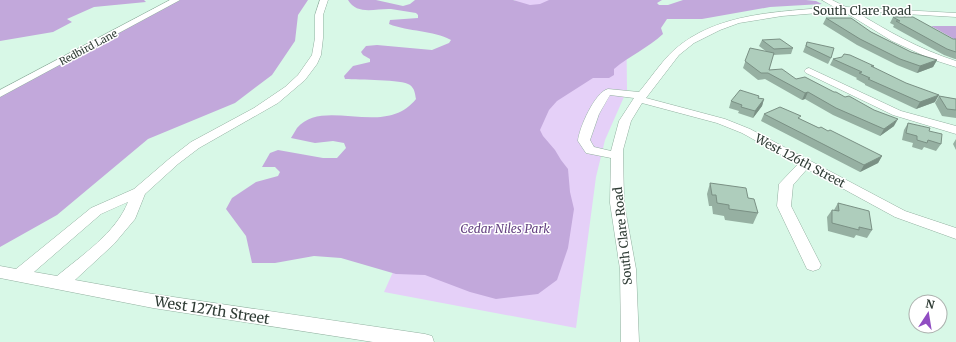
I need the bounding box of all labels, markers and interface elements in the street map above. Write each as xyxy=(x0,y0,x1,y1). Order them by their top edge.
street label: South Clare Road xyxy=(813,3,911,18)
street label: Redbird Lane xyxy=(57,27,119,68)
street label: West 126th Street xyxy=(752,130,848,191)
street label: South Clare Road xyxy=(610,186,635,286)
park label: Cedar Niles Park xyxy=(460,221,550,236)
street label: West 127th Street xyxy=(152,292,271,328)
north arrow xyxy=(908,294,948,334)
text: N xyxy=(924,296,936,312)

